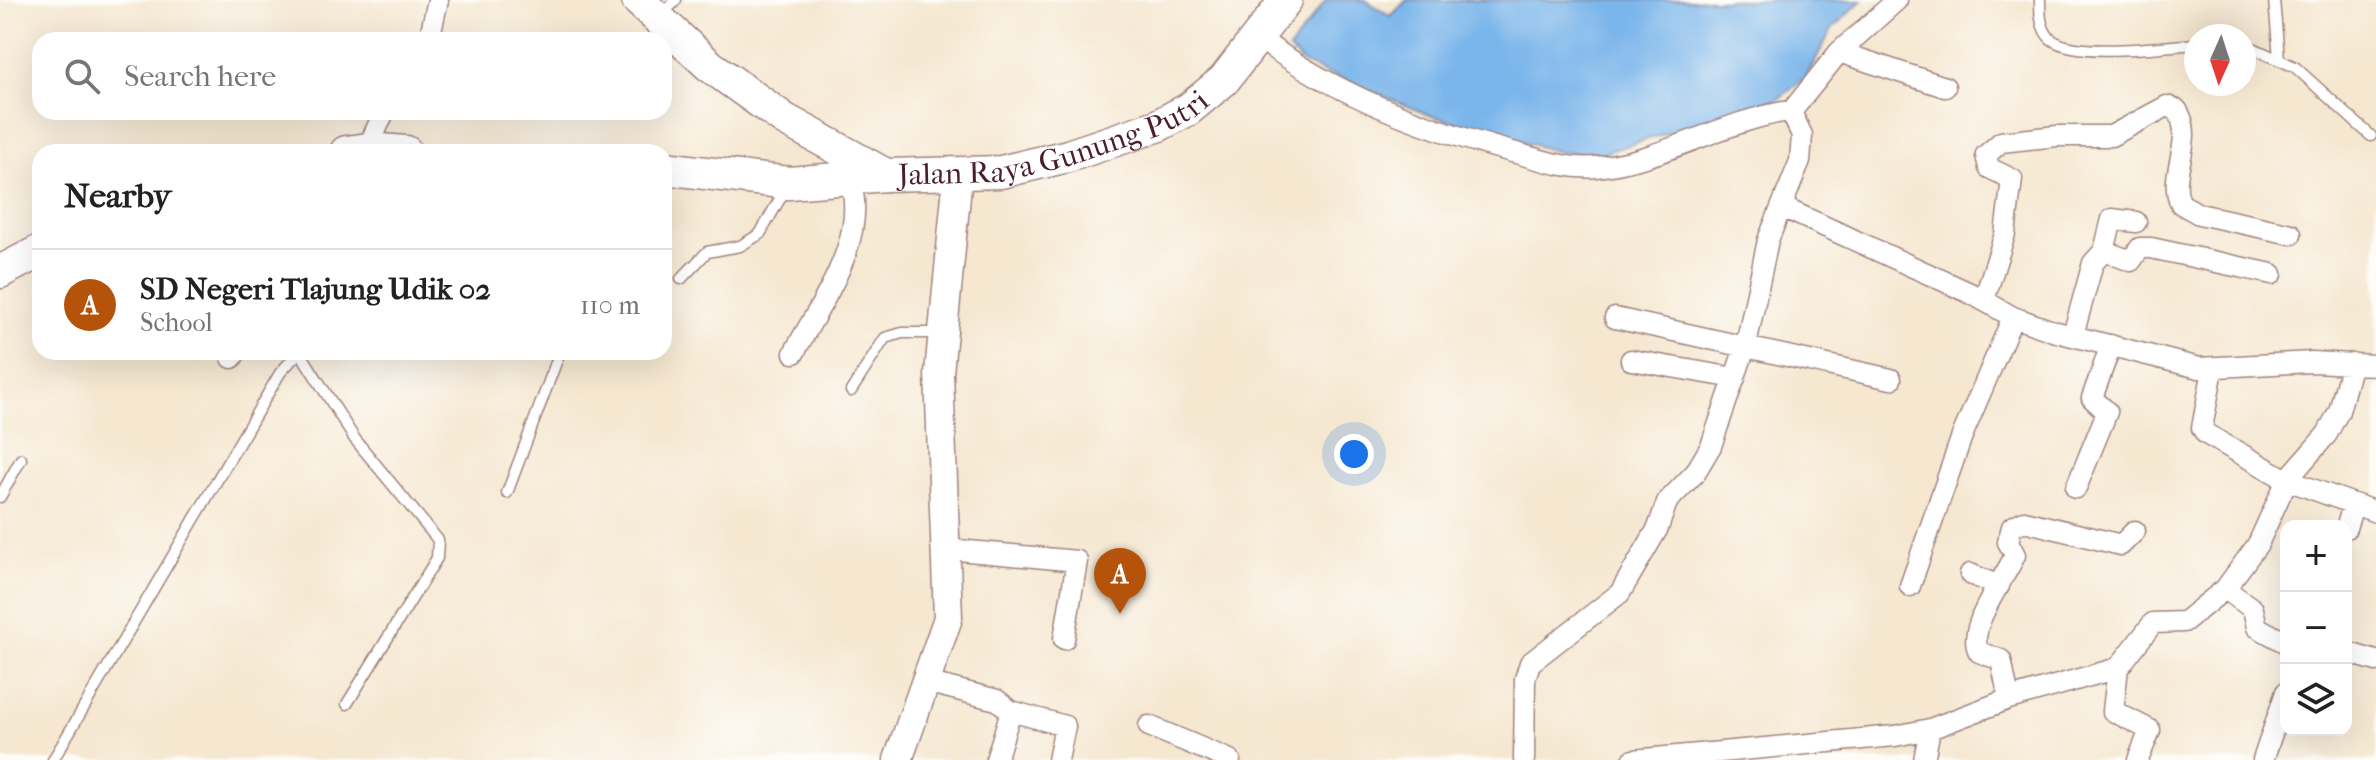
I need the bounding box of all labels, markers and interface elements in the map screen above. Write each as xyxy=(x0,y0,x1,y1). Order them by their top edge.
north arrow xyxy=(2184,24,2256,96)
search box xyxy=(32,32,672,120)
icon: search xyxy=(60,54,104,98)
text: Search here xyxy=(124,59,276,94)
street label: Jalan Raya Gunung Putri xyxy=(896,83,1215,192)
text: Nearby xyxy=(64,176,171,216)
text: SD Negeri Tlajung Udik 02 xyxy=(140,272,491,307)
text: A xyxy=(82,290,98,321)
text: 110 m xyxy=(580,290,640,321)
text: School xyxy=(140,307,213,338)
your location xyxy=(1334,434,1374,474)
map controls xyxy=(2280,520,2352,736)
button: + xyxy=(2280,520,2352,592)
pin: A xyxy=(1094,548,1146,614)
button: − xyxy=(2280,592,2352,664)
button: layers xyxy=(2280,664,2352,736)

